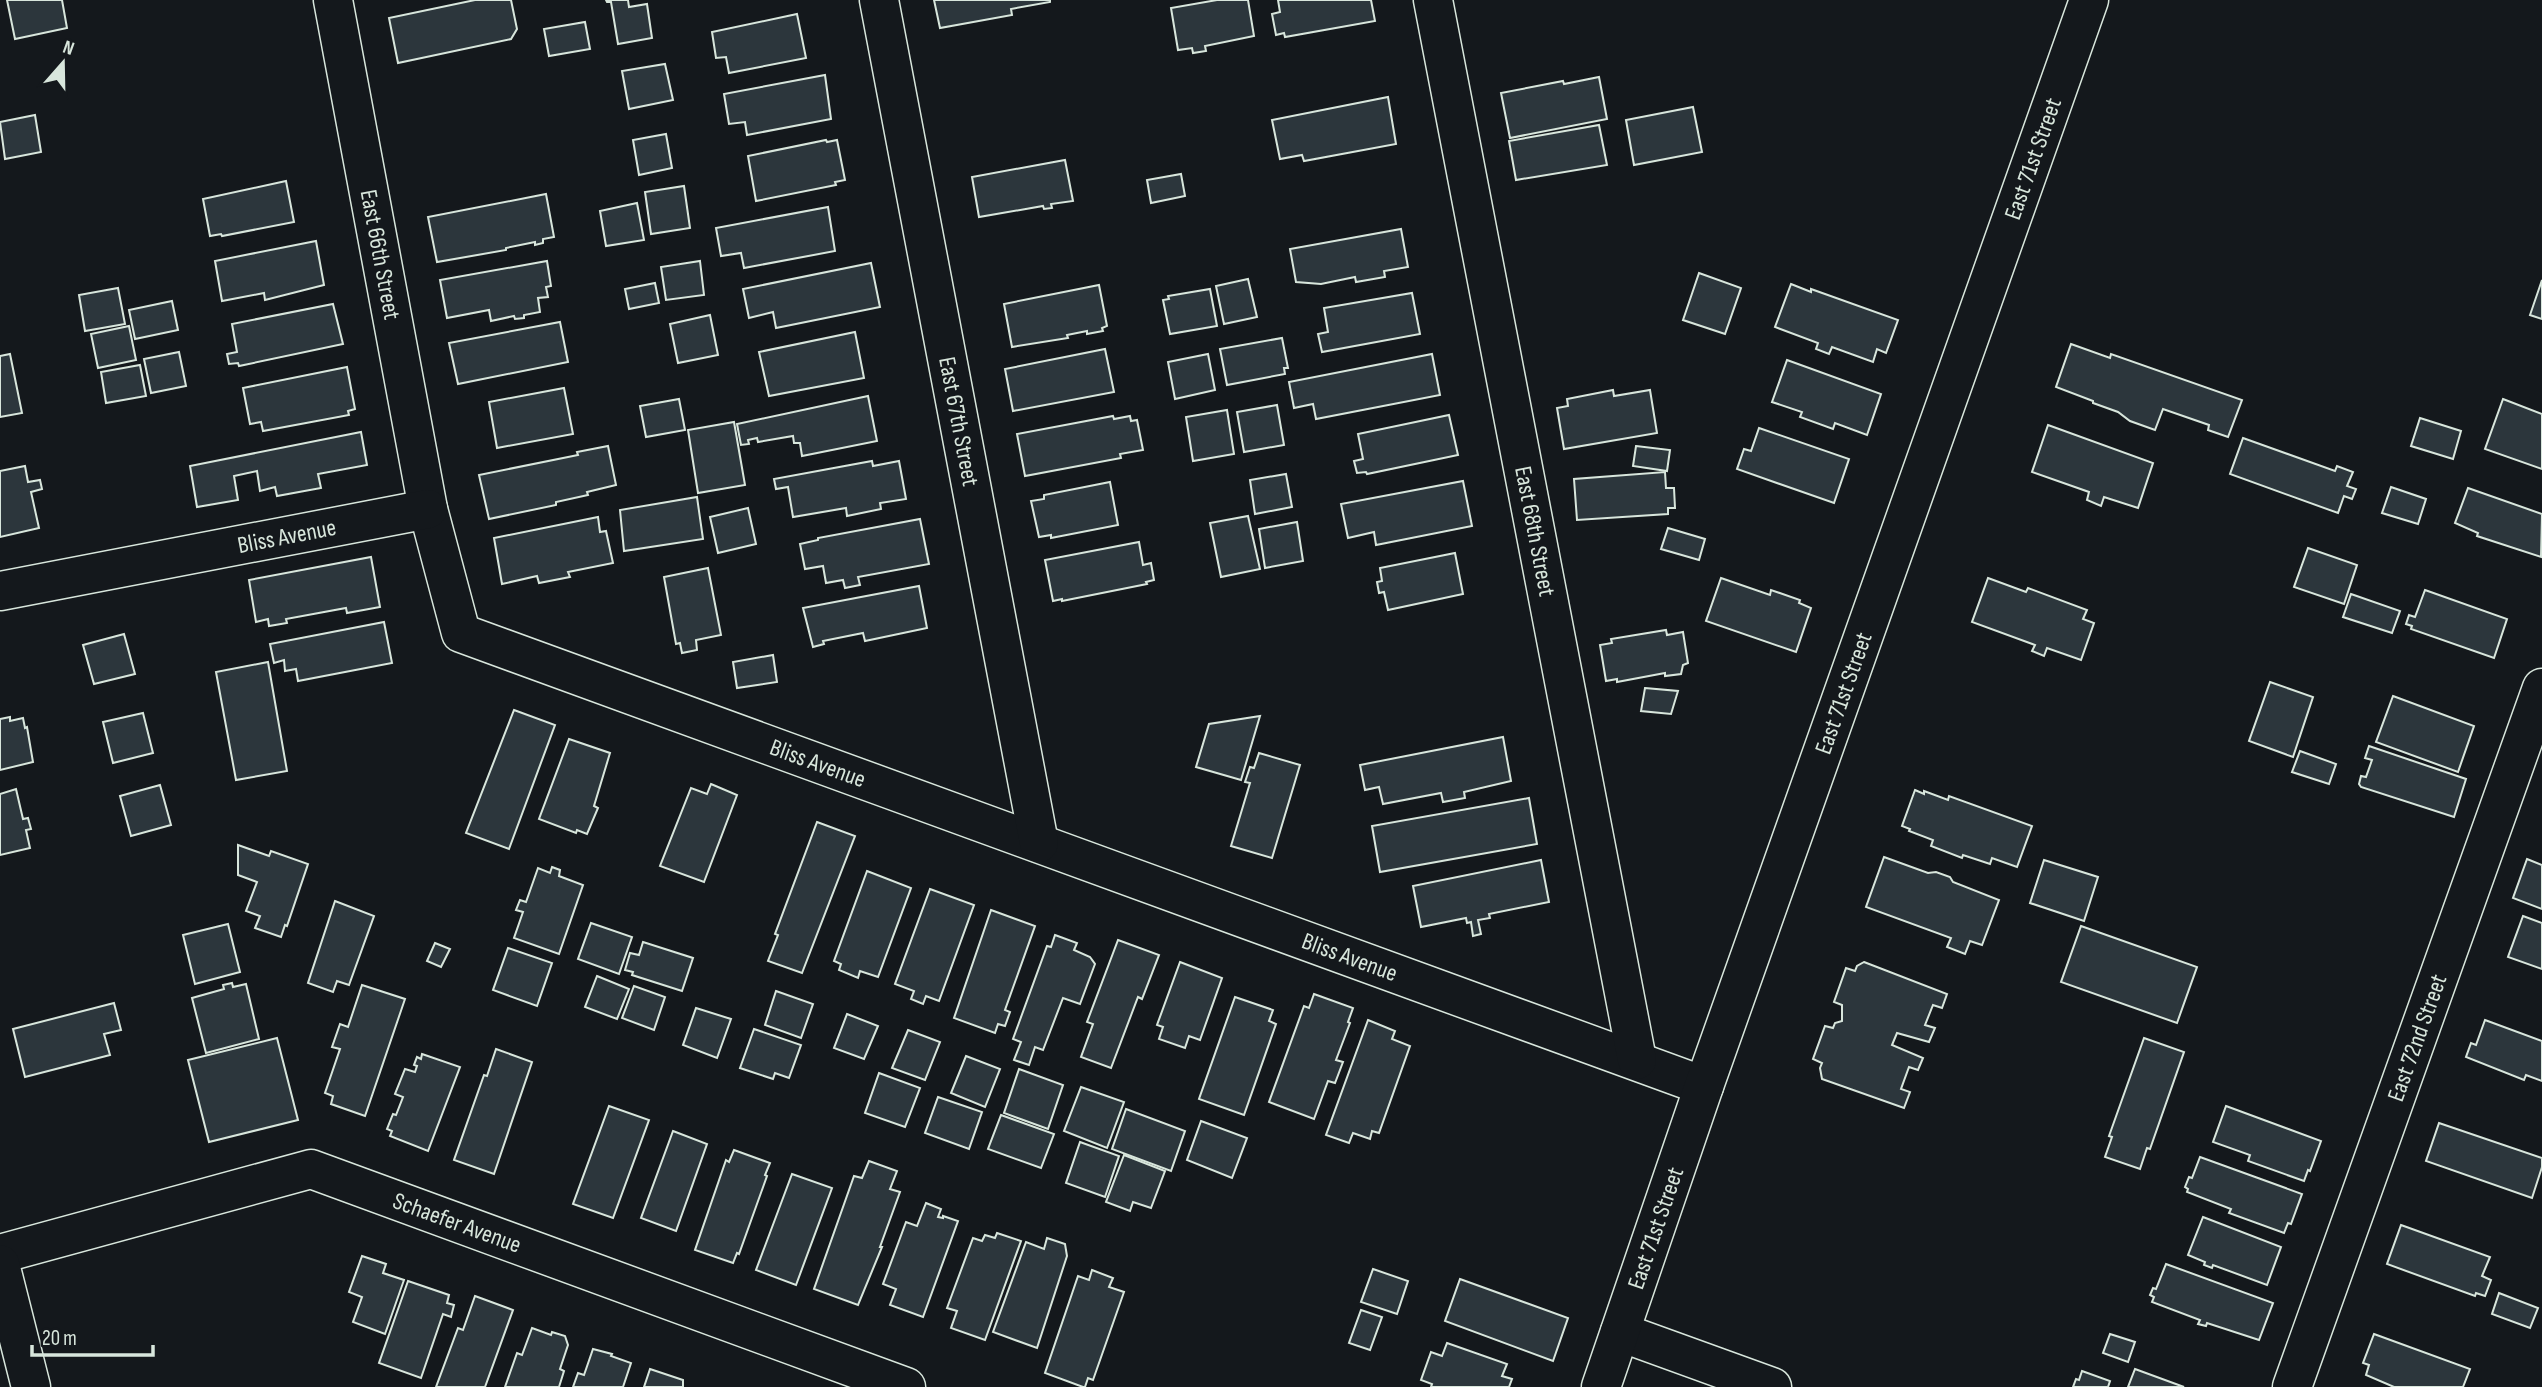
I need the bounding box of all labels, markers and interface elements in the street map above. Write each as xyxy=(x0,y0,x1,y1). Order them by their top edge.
north arrow xyxy=(28,28,98,98)
text: N xyxy=(60,36,77,61)
street label: East 71st Street xyxy=(1998,94,2068,223)
street label: East 66th Street xyxy=(354,187,407,322)
street label: East 67th Street xyxy=(933,354,985,489)
street label: East 68th Street xyxy=(1509,464,1562,599)
street label: Bliss Avenue xyxy=(235,512,338,560)
street label: East 71st Street xyxy=(1808,628,1878,758)
street label: Bliss Avenue xyxy=(766,732,870,794)
street label: Bliss Avenue xyxy=(1298,926,1402,988)
street label: East 72nd Street xyxy=(2381,970,2453,1105)
street label: East 71st Street xyxy=(1621,1163,1690,1293)
street label: Schaefer Avenue xyxy=(389,1186,525,1259)
scale bar xyxy=(32,1314,152,1358)
text: 20 m xyxy=(42,1326,77,1351)

